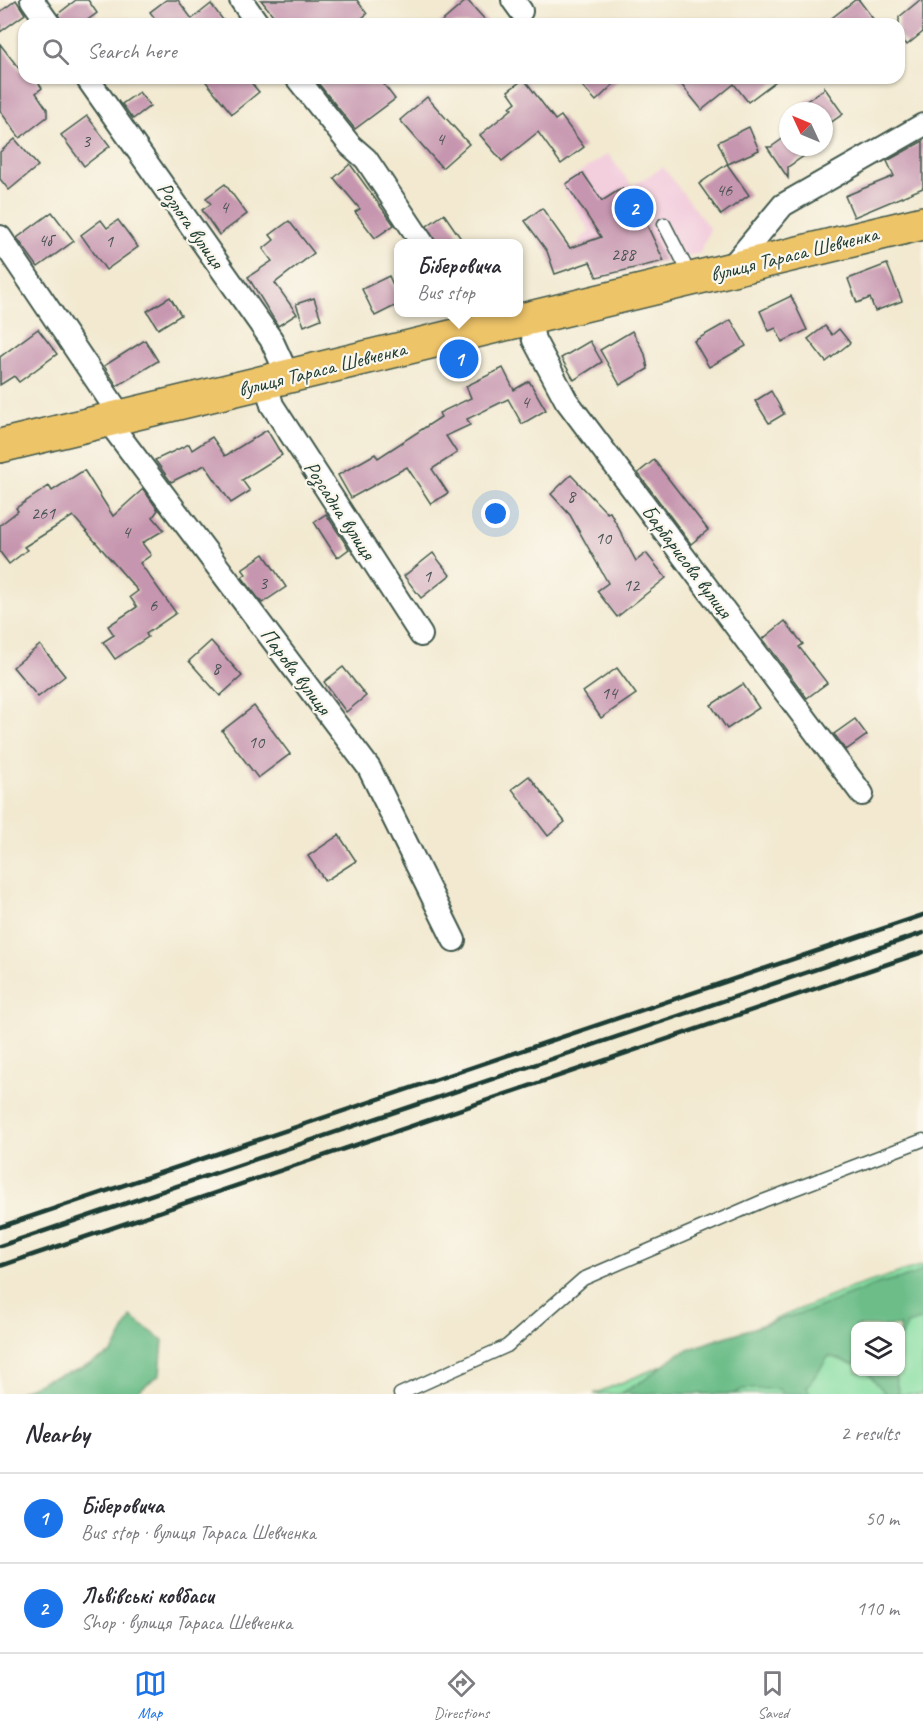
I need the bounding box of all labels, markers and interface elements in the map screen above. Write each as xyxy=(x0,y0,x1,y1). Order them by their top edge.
search box xyxy=(18,18,905,84)
icon: search xyxy=(39,35,72,68)
text: Search here xyxy=(87,37,177,65)
north arrow xyxy=(779,102,833,156)
house number: 4 xyxy=(436,128,446,150)
house number: 3 xyxy=(82,130,92,152)
street label: Розлога вулиця xyxy=(151,177,231,275)
house number: 46 xyxy=(716,179,733,201)
pin: 2 xyxy=(614,186,654,230)
house number: 4 xyxy=(220,196,230,218)
street label: вулиця Тараса Шевченка xyxy=(707,220,883,287)
house number: 4б xyxy=(38,229,56,251)
house number: 1 xyxy=(105,230,114,252)
popup xyxy=(394,239,523,317)
house number: 288 xyxy=(611,243,637,265)
text: Біберовича xyxy=(417,252,500,280)
text: Bus stop xyxy=(417,280,475,305)
street label: вулиця Тараса Шевченка xyxy=(235,335,411,402)
pin: 1 xyxy=(440,336,478,382)
house number: 4 xyxy=(521,391,531,413)
street label: Розсадна вулиця xyxy=(298,456,382,566)
house number: 8 xyxy=(567,485,577,507)
your location xyxy=(481,499,510,528)
street label: Барбарисова вулиця xyxy=(636,499,739,624)
house number: 261 xyxy=(31,502,56,524)
house number: 4 xyxy=(122,521,132,543)
house number: 10 xyxy=(595,527,613,549)
house number: 1 xyxy=(423,565,432,587)
house number: 3 xyxy=(259,572,269,594)
house number: 12 xyxy=(623,574,641,596)
house number: 6 xyxy=(149,594,158,616)
street label: Парова вулиця xyxy=(255,622,338,721)
house number: 8 xyxy=(212,657,222,679)
house number: 14 xyxy=(601,682,619,704)
house number: 10 xyxy=(248,731,266,753)
map controls xyxy=(851,1322,905,1376)
button: layers xyxy=(851,1322,905,1376)
text: Nearby xyxy=(24,1417,89,1450)
text: 2 results xyxy=(840,1421,899,1446)
text: Біберовича xyxy=(81,1492,163,1520)
text: 1 xyxy=(39,1506,48,1531)
text: 50 m xyxy=(865,1506,899,1531)
text: Bus stop · вулиця Тараса Шевченка xyxy=(81,1520,316,1545)
text: Львівські ковбаси xyxy=(81,1582,214,1610)
text: 2 xyxy=(39,1596,48,1621)
text: 110 m xyxy=(856,1596,899,1621)
text: Shop · вулиця Тараса Шевченка xyxy=(81,1610,292,1635)
tab: Map xyxy=(134,1667,167,1723)
tab: Directions xyxy=(434,1667,489,1723)
tab: Saved xyxy=(756,1667,789,1723)

